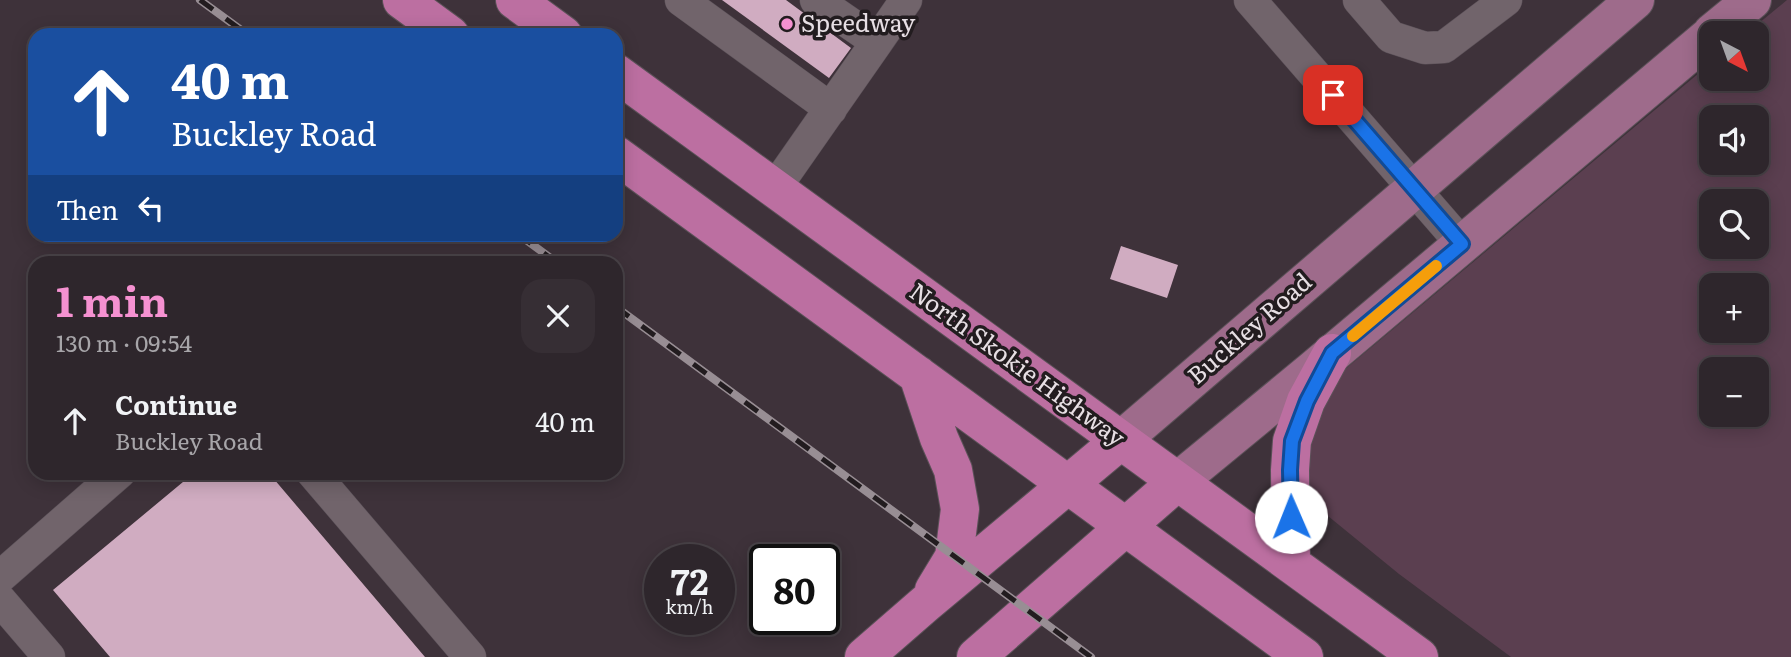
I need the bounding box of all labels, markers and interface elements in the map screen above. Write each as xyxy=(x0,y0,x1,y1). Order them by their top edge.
place label: Speedway xyxy=(801,4,915,39)
marker: Speedway xyxy=(779,16,795,32)
north arrow xyxy=(1699,21,1769,91)
map controls xyxy=(1699,21,1769,427)
text: 40 m xyxy=(171,41,289,114)
icon: ahead xyxy=(56,56,147,147)
pin xyxy=(1303,65,1363,125)
icon: arrive xyxy=(1314,76,1352,114)
button: sound xyxy=(1699,105,1769,175)
text: Buckley Road xyxy=(171,108,377,156)
text: Then xyxy=(56,189,118,228)
icon: left xyxy=(132,189,170,227)
button: search xyxy=(1699,189,1769,259)
street label: Buckley Road xyxy=(1179,263,1318,391)
text: 1 min xyxy=(56,268,168,330)
street label: North Skokie Highway xyxy=(903,273,1134,453)
button: + xyxy=(1699,273,1769,343)
button: close xyxy=(521,279,595,353)
text: 130 m · 09:54 xyxy=(56,325,192,359)
button: − xyxy=(1699,357,1769,427)
text: Continue xyxy=(115,384,237,423)
text: 40 m xyxy=(535,401,595,440)
icon: ahead xyxy=(56,402,94,440)
text: Buckley Road xyxy=(115,423,263,457)
position arrow xyxy=(1254,480,1328,554)
speed limit sign: 80 xyxy=(749,544,840,635)
text: 72 xyxy=(670,554,709,606)
text: km/h xyxy=(666,593,713,620)

